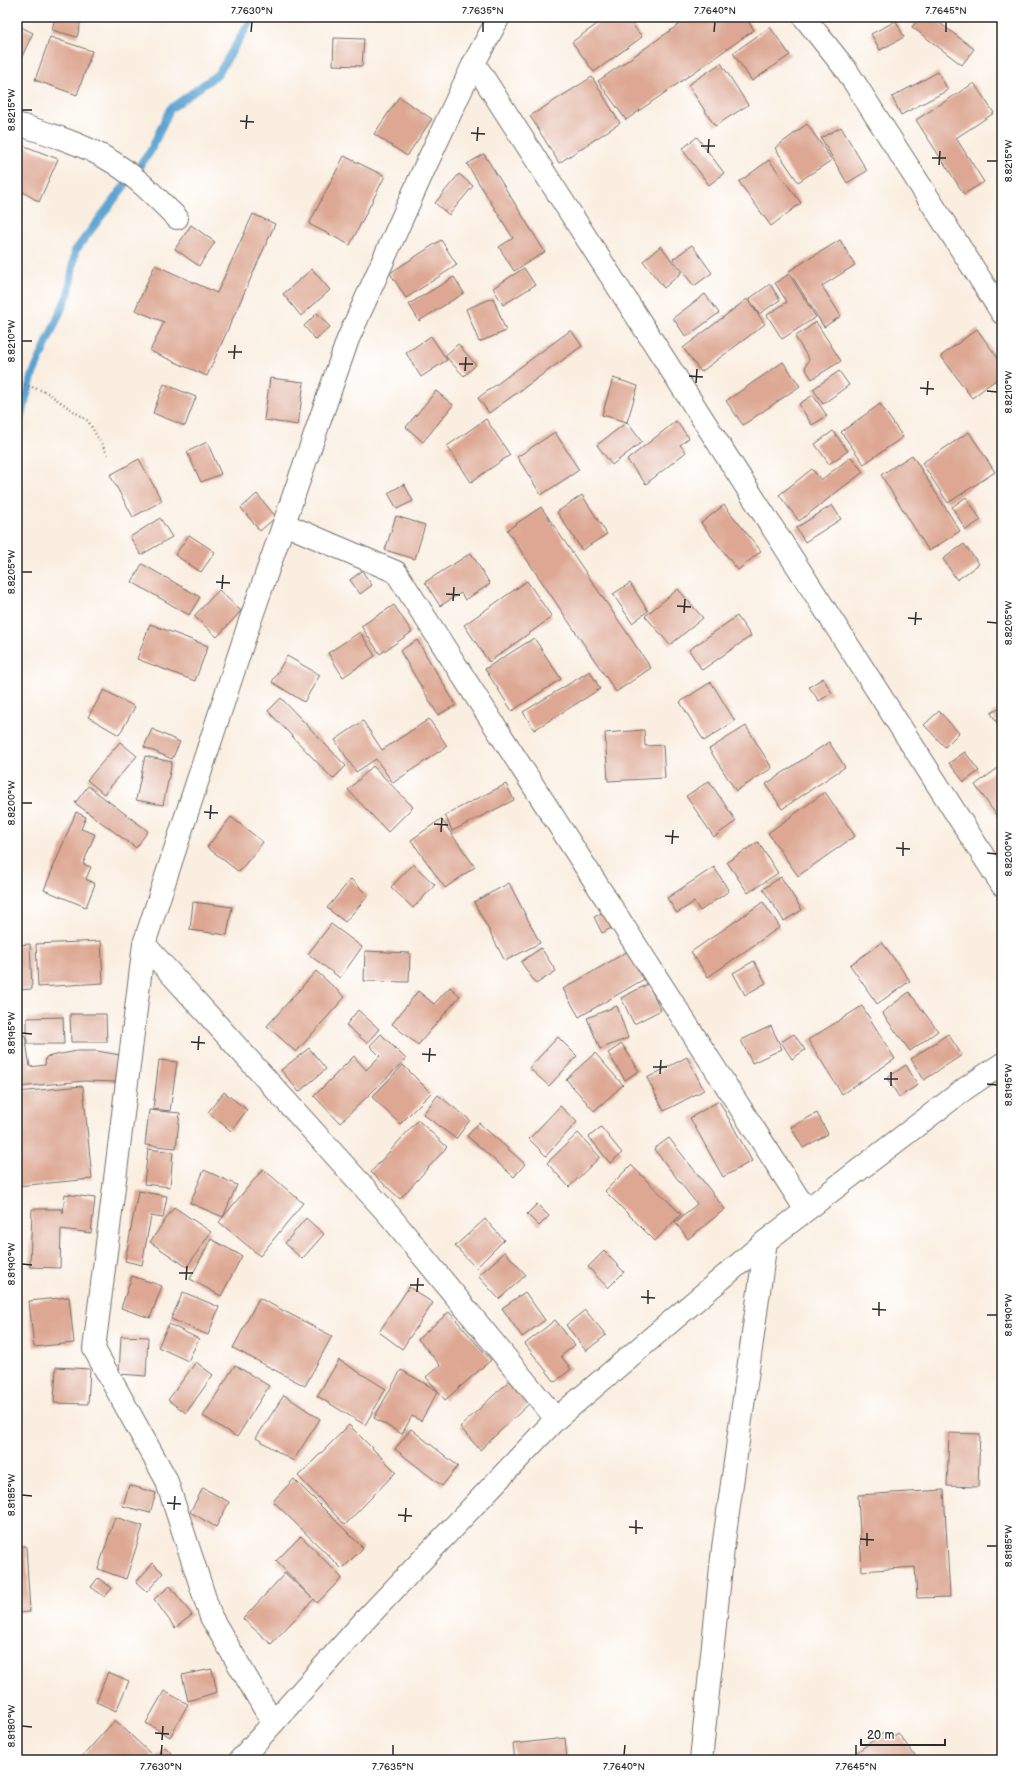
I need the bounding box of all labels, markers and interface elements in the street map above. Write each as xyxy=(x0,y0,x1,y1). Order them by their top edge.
text: 7.7630°N xyxy=(231,5,273,17)
text: 7.7635°N xyxy=(462,5,504,17)
text: 7.7640°N xyxy=(694,5,736,17)
text: 7.7645°N xyxy=(925,5,967,17)
text: 8.8215°W xyxy=(6,89,18,131)
text: 8.8215°W xyxy=(1003,140,1015,182)
text: 8.8210°W xyxy=(6,320,18,362)
text: 8.8210°W xyxy=(1003,371,1015,413)
text: 8.8205°W xyxy=(6,550,18,594)
text: 8.8205°W xyxy=(1003,601,1015,645)
text: 8.8200°W xyxy=(6,781,18,826)
text: 8.8200°W xyxy=(1003,832,1015,877)
text: 8.8195°W xyxy=(6,1012,18,1054)
text: 8.8195°W xyxy=(1003,1064,1015,1106)
text: 8.8190°W xyxy=(6,1243,18,1285)
text: 8.8190°W xyxy=(1003,1294,1015,1336)
text: 8.8185°W xyxy=(6,1474,18,1516)
text: 8.8185°W xyxy=(1003,1525,1015,1567)
text: 8.8180°W xyxy=(6,1705,18,1747)
scale bar xyxy=(861,1721,945,1747)
text: 20 m xyxy=(867,1728,894,1743)
text: 7.7630°N xyxy=(140,1761,182,1773)
text: 7.7635°N xyxy=(372,1761,414,1773)
text: 7.7640°N xyxy=(603,1761,645,1773)
text: 7.7645°N xyxy=(835,1761,877,1773)

